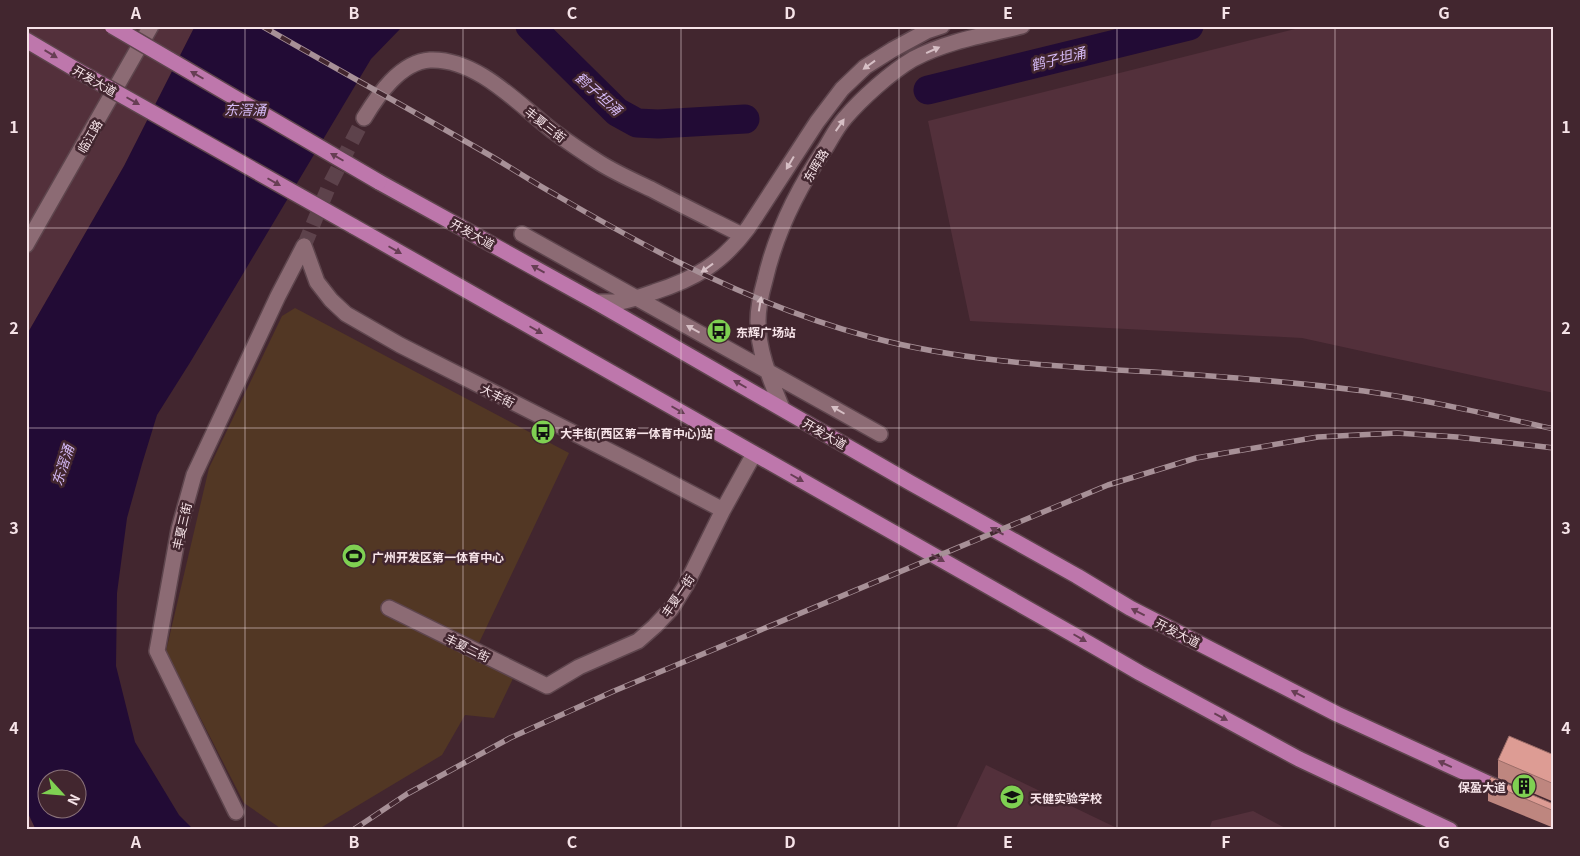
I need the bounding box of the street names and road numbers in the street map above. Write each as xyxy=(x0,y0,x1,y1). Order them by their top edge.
street label: 开发大道 xyxy=(70,61,120,99)
street label: 丰夏三街 xyxy=(522,103,570,145)
street label: 临江路 xyxy=(73,116,105,156)
street label: 东晖路 xyxy=(798,145,832,185)
street label: 开发大道 xyxy=(448,214,498,252)
street label: 大丰街 xyxy=(478,379,518,411)
street label: 开发大道 xyxy=(800,414,850,452)
street label: 丰夏三街 xyxy=(167,501,195,551)
street label: 丰夏一街 xyxy=(657,570,697,620)
street label: 开发大道 xyxy=(1153,614,1203,650)
street label: 丰夏二街 xyxy=(443,629,493,665)

